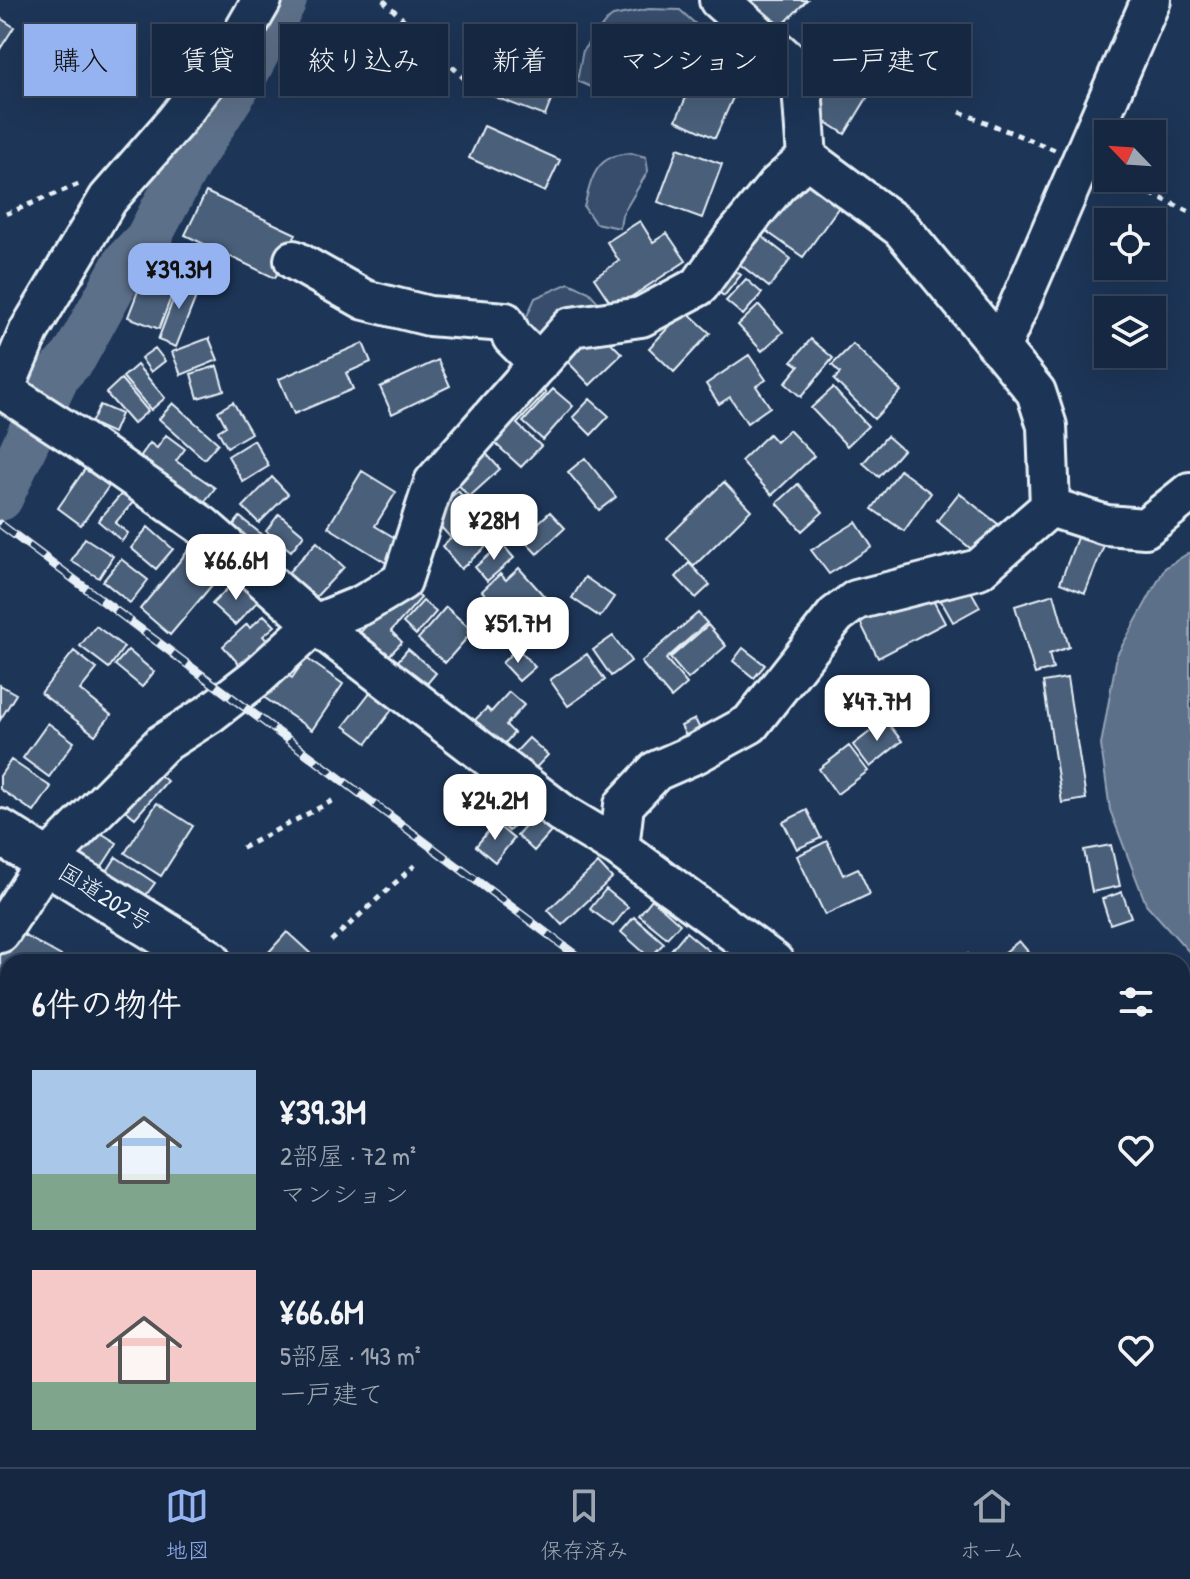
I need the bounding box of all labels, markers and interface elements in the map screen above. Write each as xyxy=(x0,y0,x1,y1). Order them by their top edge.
chip: 購入 xyxy=(24,24,136,96)
chip: 賃貸 xyxy=(152,24,264,96)
chip: 絞り込み xyxy=(280,24,448,96)
chip: 新着 xyxy=(464,24,576,96)
chip: マンション xyxy=(592,24,787,96)
chip: 一戸建て xyxy=(803,24,971,96)
north arrow xyxy=(1094,120,1166,192)
map controls xyxy=(1094,120,1166,368)
button: locate xyxy=(1094,208,1166,280)
pin: ¥39.3M xyxy=(114,243,244,311)
text: ¥39.3M xyxy=(146,251,212,286)
button: layers xyxy=(1094,296,1166,368)
pin: ¥28M xyxy=(447,494,541,562)
text: ¥28M xyxy=(469,502,519,537)
pin: ¥66.6M xyxy=(171,534,301,602)
text: ¥66.6M xyxy=(204,542,268,577)
pin: ¥51.7M xyxy=(453,597,583,665)
text: ¥51.7M xyxy=(485,605,551,640)
pin: ¥47.7M xyxy=(812,675,942,743)
text: ¥47.7M xyxy=(843,683,911,718)
pin: ¥24.2M xyxy=(430,774,560,842)
text: ¥24.2M xyxy=(461,782,529,817)
street label: 国道202号 xyxy=(52,855,159,938)
icon: filters xyxy=(1114,980,1158,1024)
text: 6件の物件 xyxy=(32,981,182,1027)
text: ¥39.3M xyxy=(280,1089,366,1135)
icon: home xyxy=(96,1102,192,1198)
icon: heart xyxy=(1114,1128,1158,1172)
text: 2部屋 · 72 m² xyxy=(280,1138,416,1173)
text: マンション xyxy=(280,1176,409,1211)
text: ¥66.6M xyxy=(280,1289,364,1335)
icon: home xyxy=(96,1302,192,1398)
icon: heart xyxy=(1114,1328,1158,1372)
text: 5部屋 · 143 m² xyxy=(280,1338,421,1373)
text: 一戸建て xyxy=(280,1376,384,1411)
tab: 地図 xyxy=(165,1484,209,1565)
tab: 保存済み xyxy=(540,1484,628,1565)
tab: ホーム xyxy=(959,1484,1025,1565)

